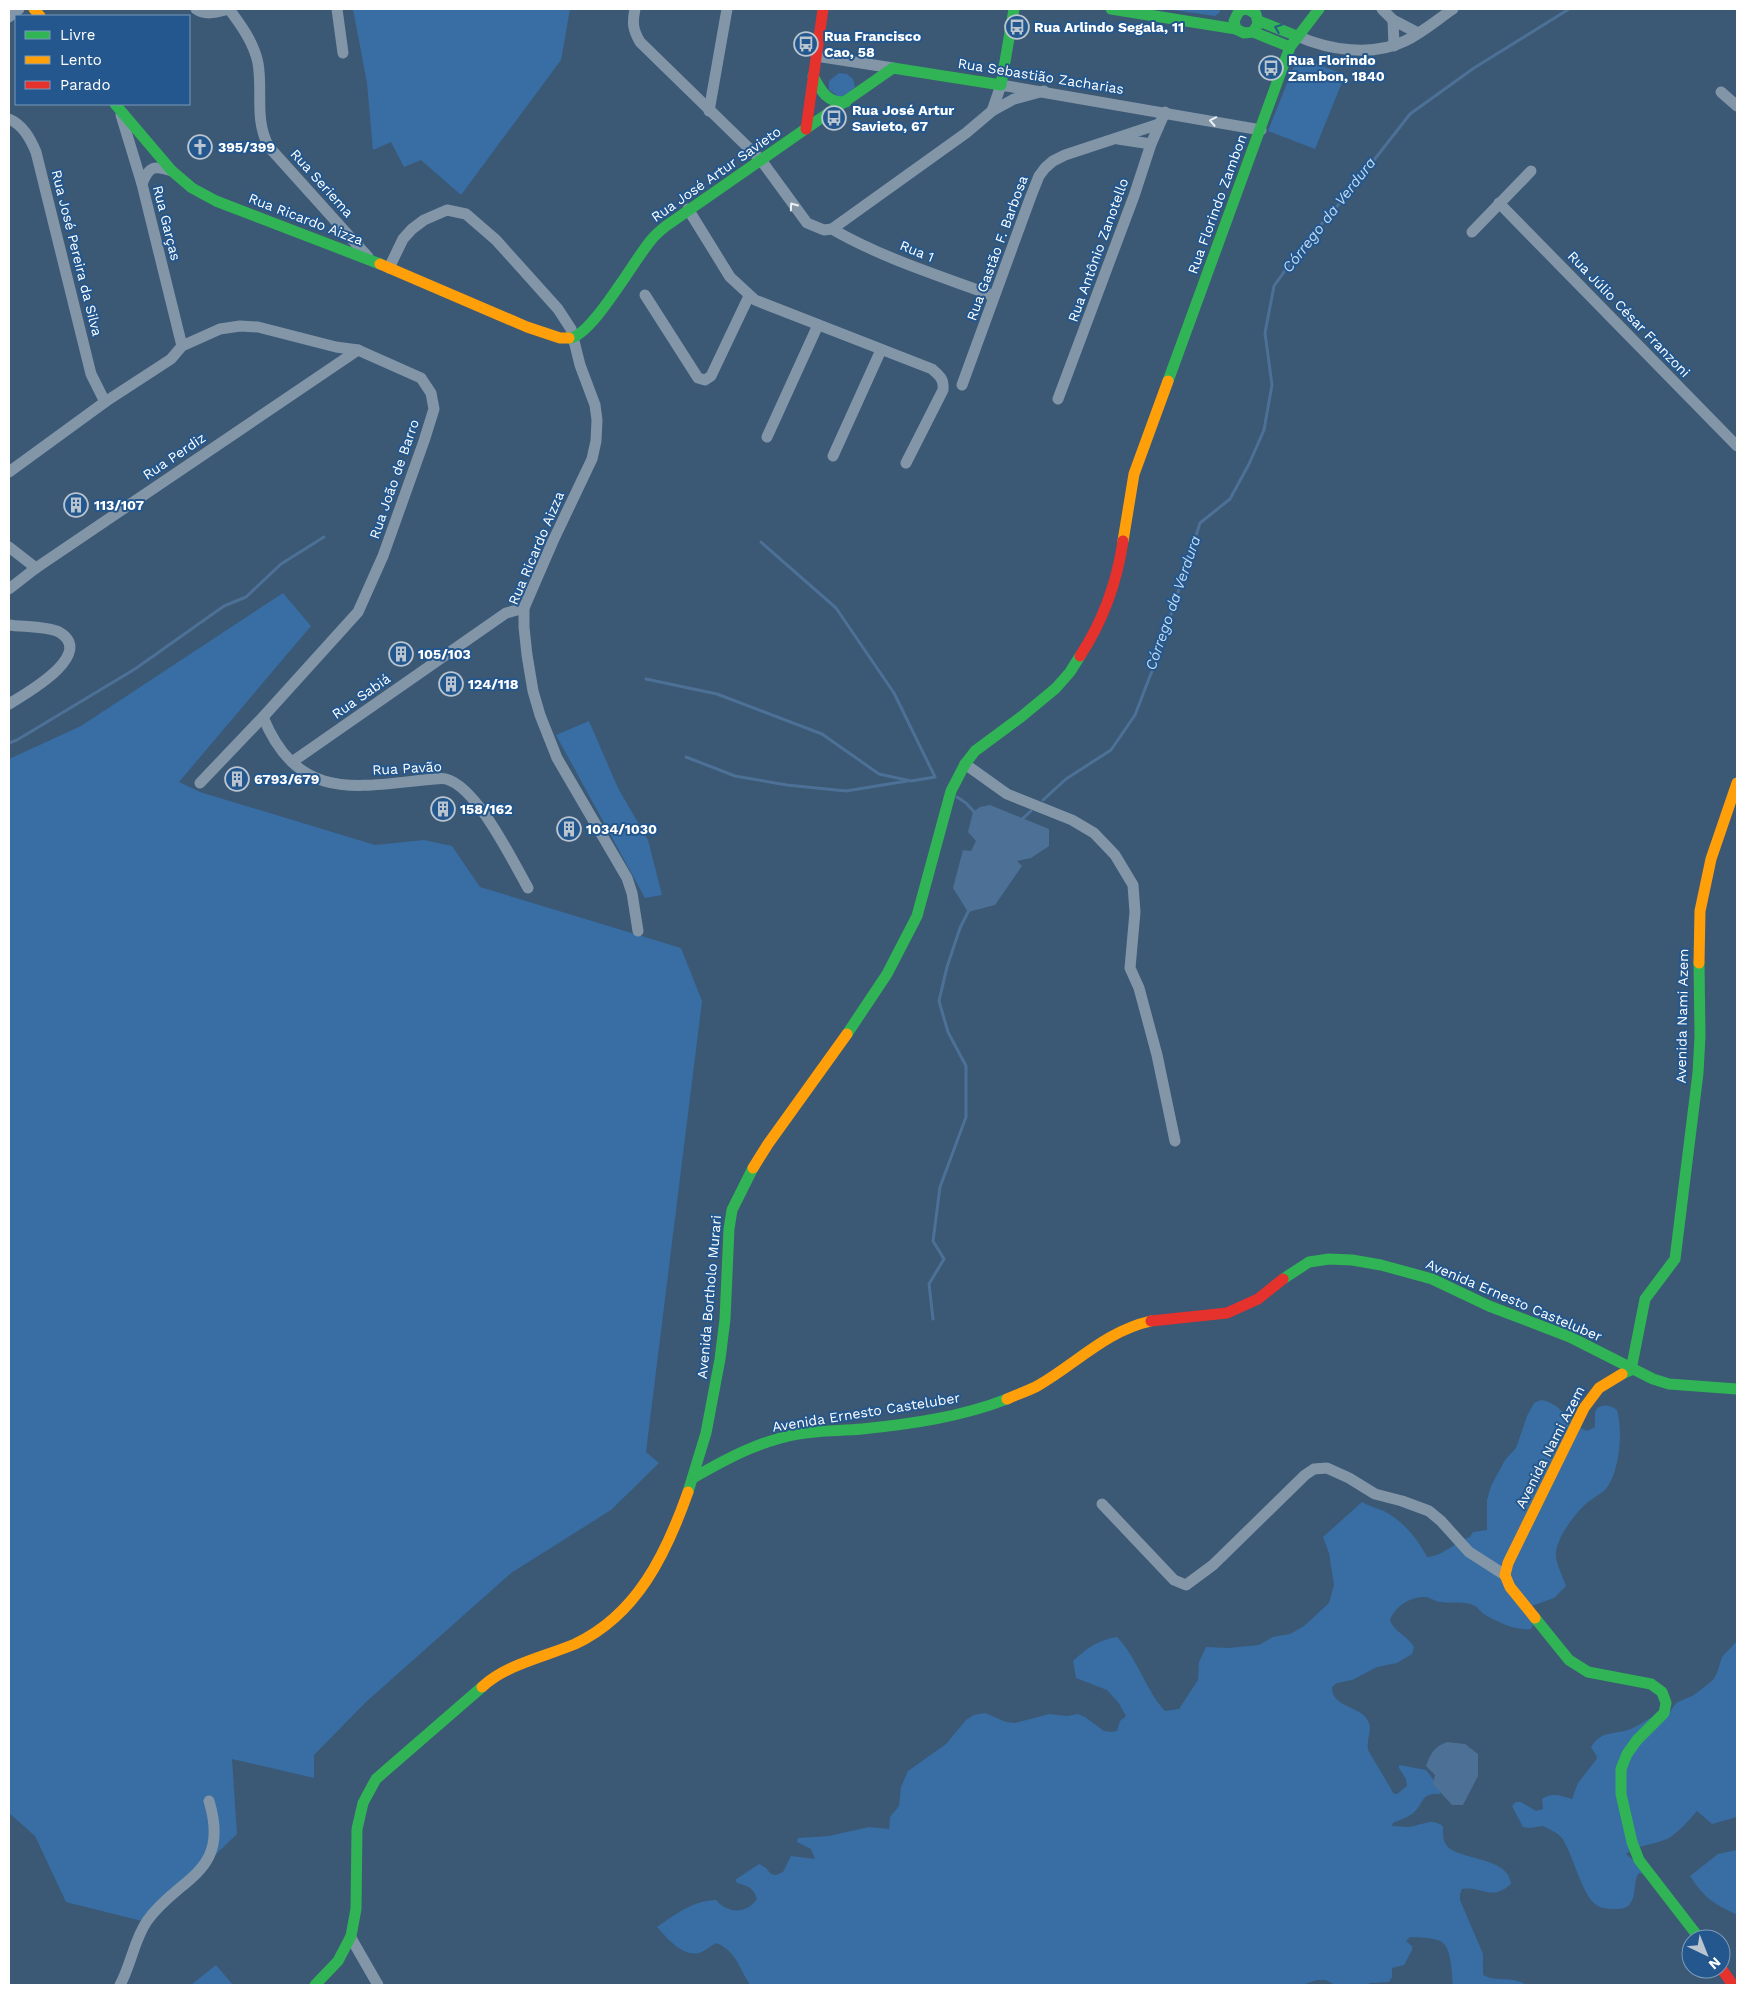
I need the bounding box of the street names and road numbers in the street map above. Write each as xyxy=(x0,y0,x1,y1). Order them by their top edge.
street label: Rua Sebastião Zacharias xyxy=(957,55,1125,97)
street label: Rua José Artur Savieto xyxy=(648,123,784,225)
street label: Rua Florindo Zambon xyxy=(1184,132,1250,276)
street label: Rua Seriema xyxy=(287,146,357,220)
street label: Rua José Pereira da Silva xyxy=(49,168,105,338)
street label: Rua Gastão F. Barbosa xyxy=(963,173,1031,323)
street label: Rua Antônio Zanotello xyxy=(1065,176,1131,324)
street label: Rua Garças xyxy=(150,184,184,262)
street label: Rua Ricardo Aizza xyxy=(246,190,366,248)
street label: Rua 1 xyxy=(898,237,936,265)
street label: Rua Júlio César Franzoni xyxy=(1565,248,1693,380)
street label: Rua João de Barro xyxy=(366,417,422,541)
street label: Rua Perdiz xyxy=(140,429,208,483)
street label: Rua Ricardo Aizza xyxy=(505,489,567,607)
street label: Rua Sabiá xyxy=(329,670,393,722)
street label: Rua Pavão xyxy=(372,758,442,778)
street label: Avenida Nami Azem xyxy=(1673,948,1691,1084)
street label: Avenida Bortholo Murari xyxy=(694,1214,724,1380)
street label: Avenida Ernesto Casteluber xyxy=(1424,1256,1605,1345)
street label: Avenida Nami Azem xyxy=(1512,1383,1588,1511)
street label: Avenida Ernesto Casteluber xyxy=(771,1389,961,1435)

